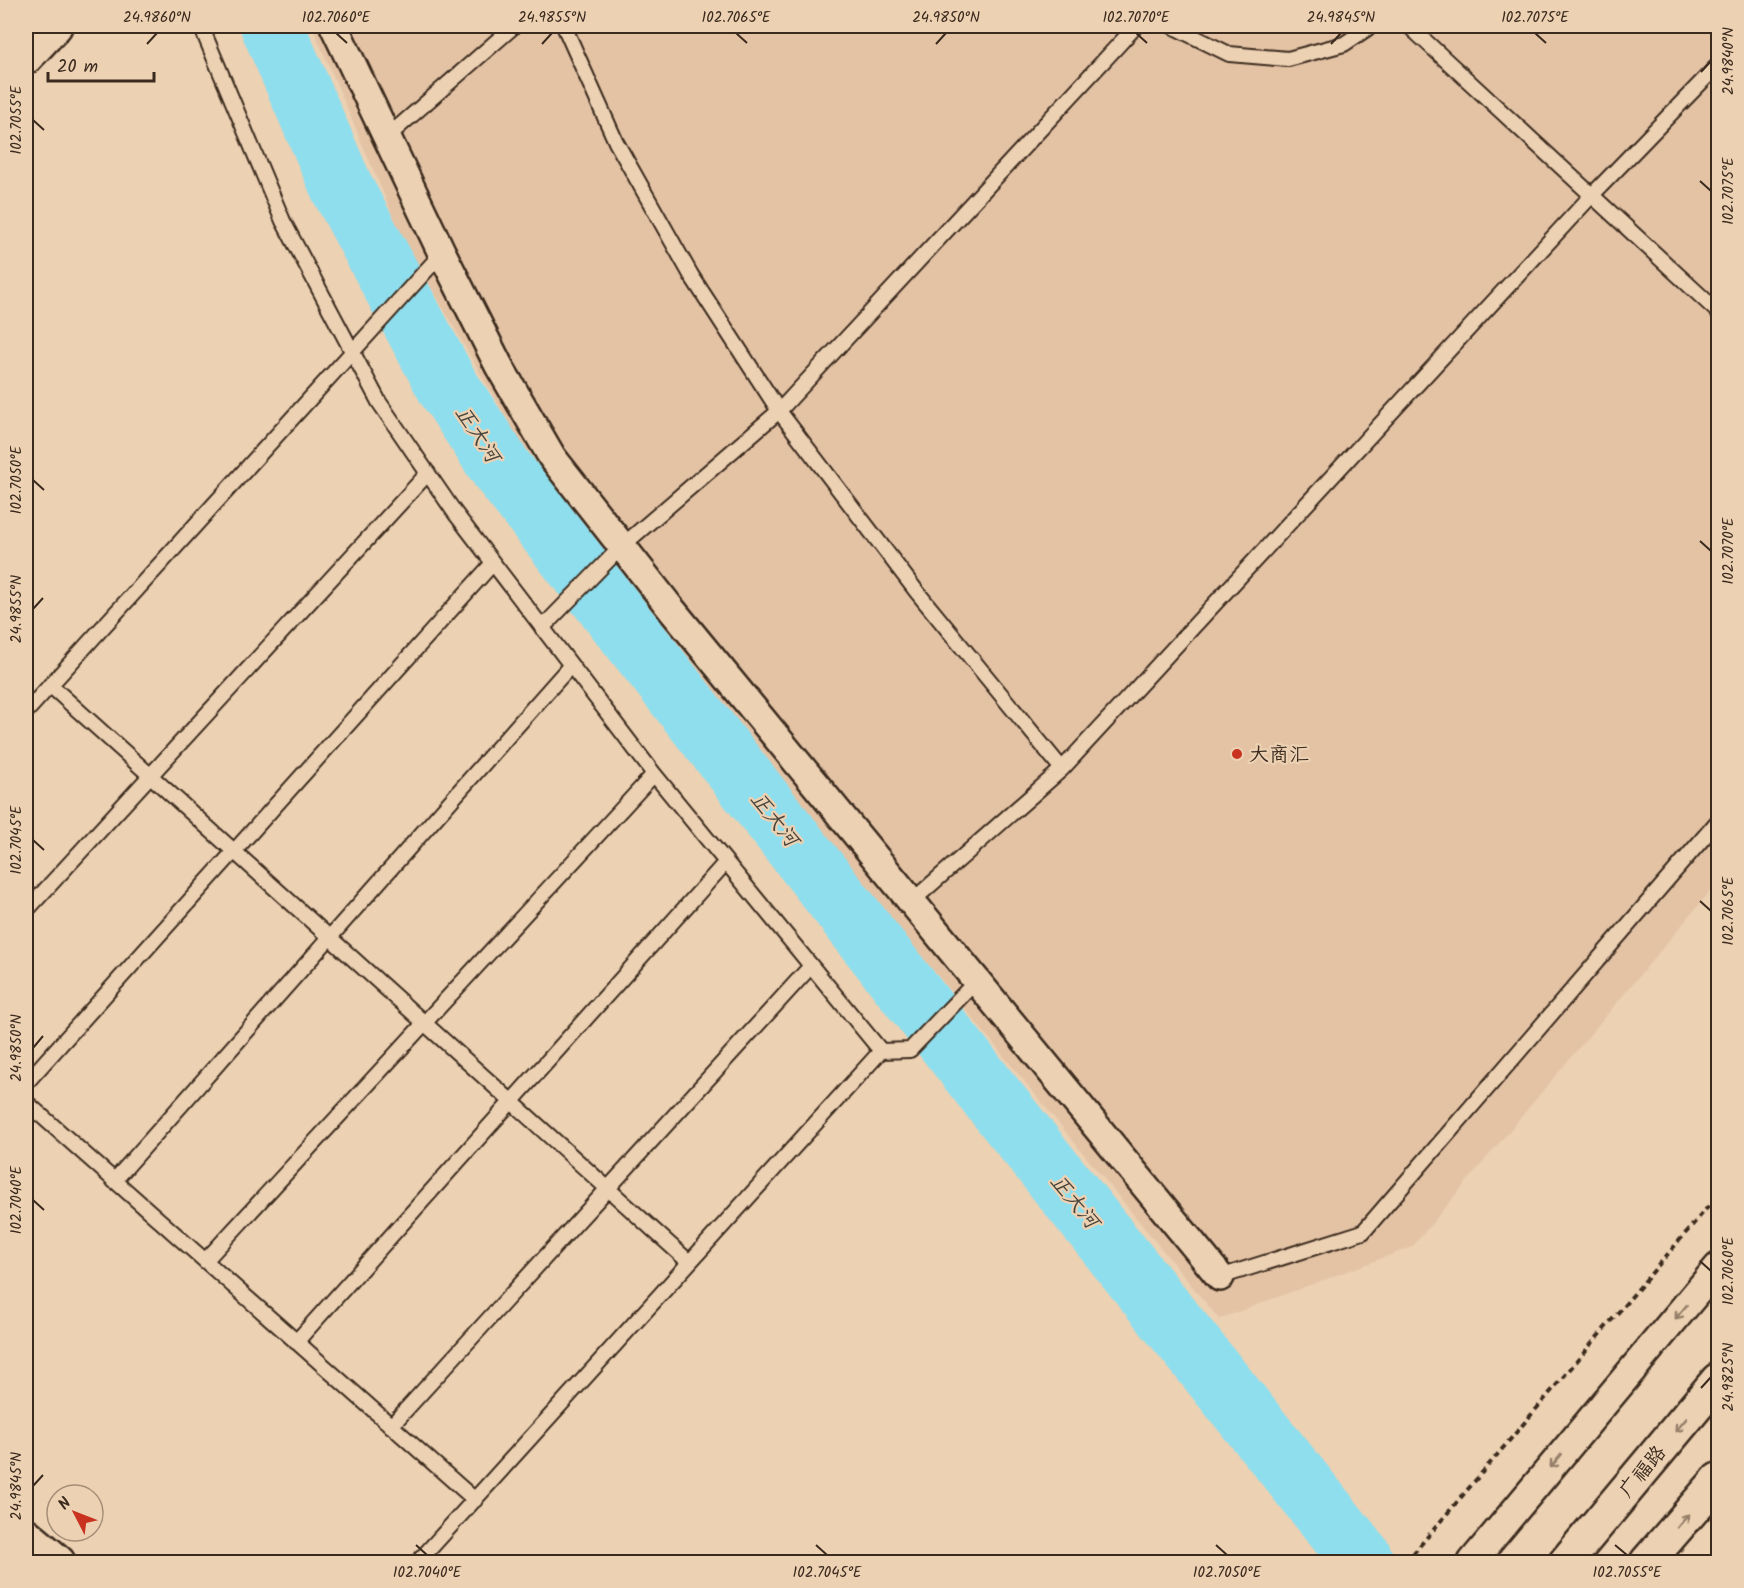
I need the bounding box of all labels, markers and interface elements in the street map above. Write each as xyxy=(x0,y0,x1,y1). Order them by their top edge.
text: 24.9860°N xyxy=(123,6,191,30)
text: 102.7060°E xyxy=(302,6,372,30)
text: 24.9855°N xyxy=(518,6,586,30)
text: 102.7065°E xyxy=(701,6,772,30)
text: 24.9850°N xyxy=(912,6,980,30)
text: 102.7070°E xyxy=(1102,6,1171,30)
text: 24.9845°N xyxy=(1307,6,1375,30)
text: 102.7075°E xyxy=(1501,6,1570,30)
text: 24.9840°N xyxy=(1717,27,1741,95)
scale bar xyxy=(48,45,154,83)
text: 20 m xyxy=(57,53,98,82)
text: 102.7055°E xyxy=(5,84,29,154)
text: 102.7075°E xyxy=(1717,156,1741,225)
water label: 正大河 xyxy=(446,399,509,473)
text: 102.7050°E xyxy=(5,445,29,514)
text: 102.7070°E xyxy=(1717,516,1741,585)
text: 24.9855°N xyxy=(5,575,29,643)
place label: 大商汇 xyxy=(1249,740,1309,772)
marker: 大商汇 xyxy=(1230,747,1244,761)
water label: 正大河 xyxy=(741,785,808,857)
text: 102.7045°E xyxy=(5,804,29,875)
text: 102.7065°E xyxy=(1717,875,1741,946)
text: 24.9850°N xyxy=(5,1014,29,1082)
text: 102.7040°E xyxy=(5,1165,29,1234)
water label: 正大河 xyxy=(1041,1167,1108,1239)
text: 102.7060°E xyxy=(1717,1235,1741,1305)
one-way arrow xyxy=(1675,1304,1688,1320)
text: 24.9825°N xyxy=(1717,1343,1741,1411)
one-way arrow xyxy=(1674,1417,1688,1432)
street label: 广福路 xyxy=(1612,1438,1676,1506)
text: 24.9845°N xyxy=(5,1452,29,1520)
one-way arrow xyxy=(1549,1453,1563,1468)
north arrow xyxy=(45,1483,105,1543)
text: N xyxy=(52,1492,78,1516)
one-way arrow xyxy=(1676,1514,1690,1529)
text: 102.7040°E xyxy=(393,1561,462,1585)
text: 102.7045°E xyxy=(792,1561,863,1585)
text: 102.7050°E xyxy=(1193,1561,1262,1585)
text: 102.7055°E xyxy=(1593,1561,1663,1585)

